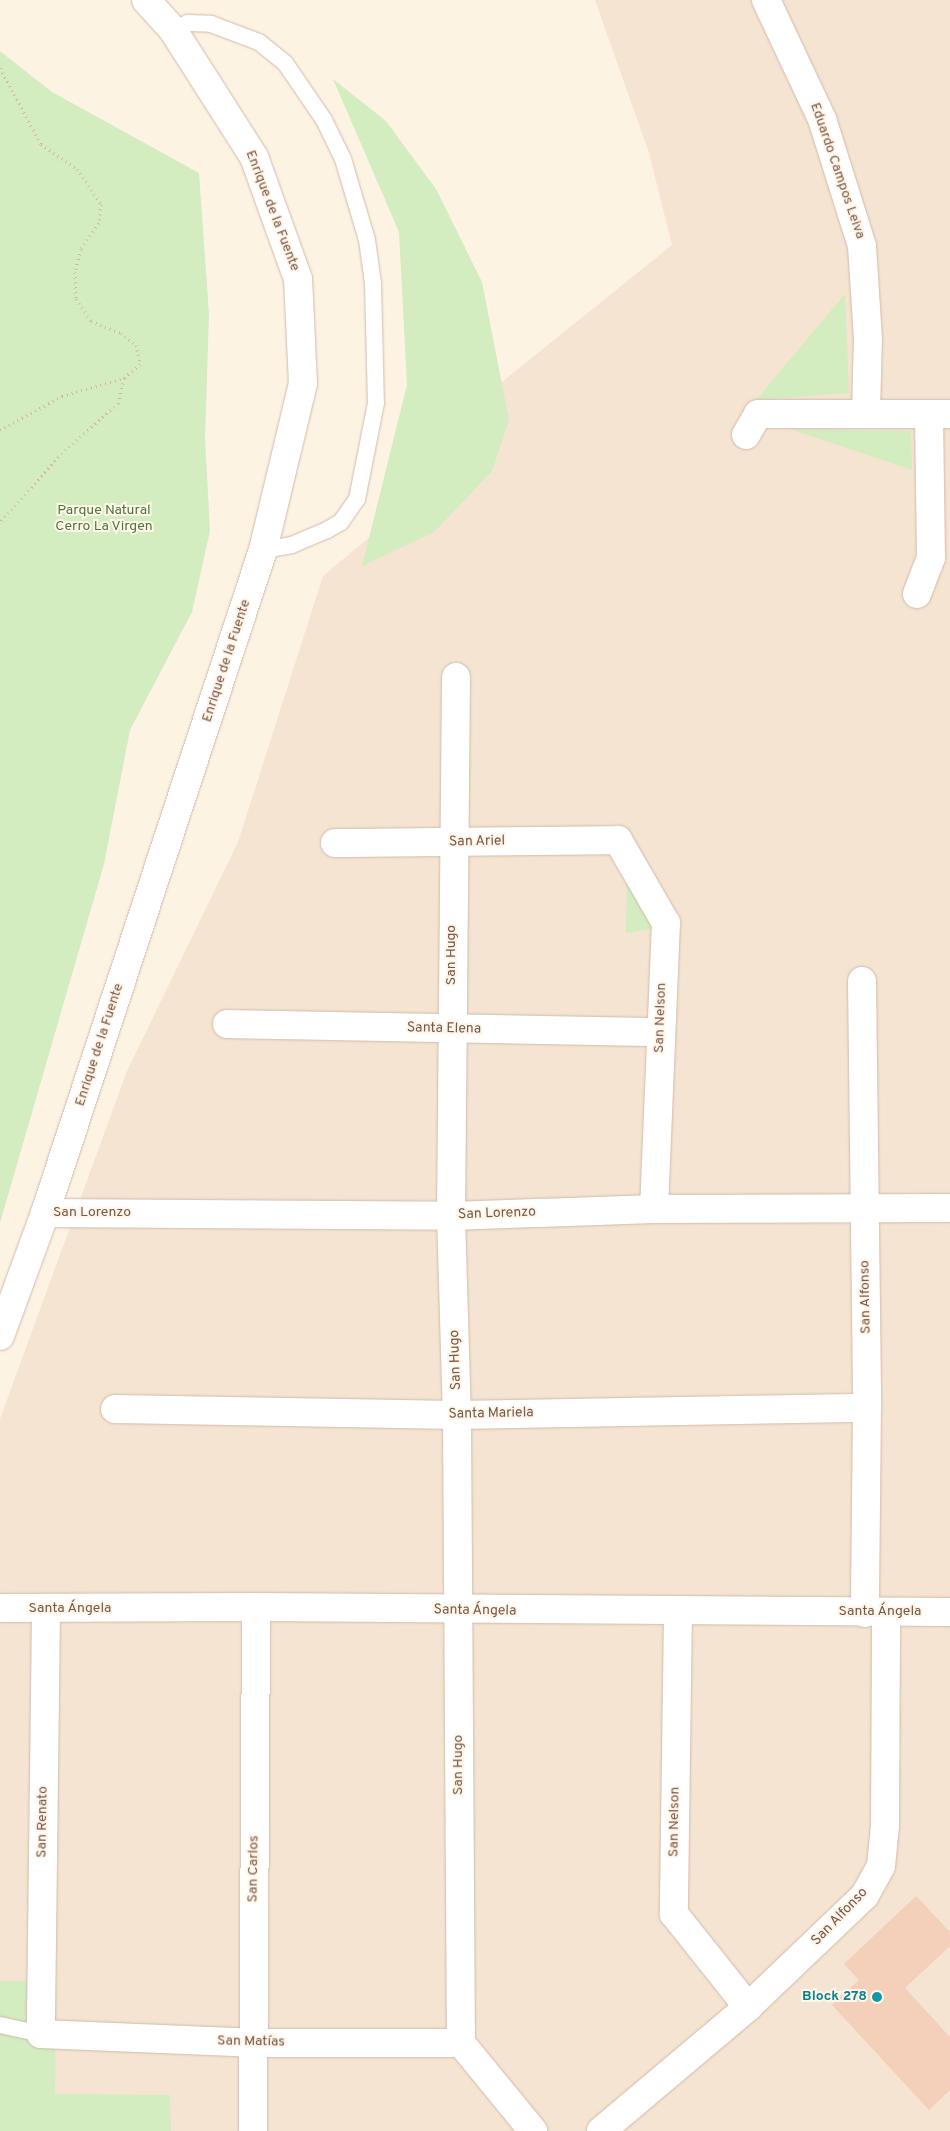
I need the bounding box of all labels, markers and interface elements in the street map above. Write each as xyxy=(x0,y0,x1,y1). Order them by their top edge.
street label: Eduardo Campos Leiva xyxy=(806,101,868,241)
street label: Enrique de la Fuente xyxy=(241,148,303,274)
park label: Parque Natural Cerro La Virgen xyxy=(55,503,153,536)
street label: Enrique de la Fuente xyxy=(199,598,255,724)
street label: San Ariel xyxy=(448,833,506,851)
street label: San Hugo xyxy=(444,925,460,985)
street label: Enrique de la Fuente xyxy=(72,982,128,1108)
street label: San Nelson xyxy=(651,983,671,1053)
street label: Santa Elena xyxy=(407,1020,481,1038)
street label: San Lorenzo xyxy=(458,1204,536,1224)
street label: San Lorenzo xyxy=(53,1205,131,1221)
street label: San Alfonso xyxy=(857,1260,875,1334)
street label: San Hugo xyxy=(447,1330,465,1390)
street label: Santa Mariela xyxy=(448,1405,534,1423)
street label: Santa Ángela xyxy=(28,1601,112,1617)
street label: Santa Ángela xyxy=(433,1602,517,1620)
street label: Santa Ángela xyxy=(838,1604,922,1620)
street label: San Hugo xyxy=(451,1735,467,1795)
street label: San Renato xyxy=(34,1786,52,1858)
street label: San Nelson xyxy=(666,1787,684,1857)
street label: San Carlos xyxy=(245,1835,263,1903)
street label: San Alfonso xyxy=(808,1884,872,1950)
place label: Block 278 xyxy=(802,1989,867,2005)
marker: Block 278 xyxy=(871,1991,883,2003)
street label: San Matías xyxy=(217,2033,285,2051)

